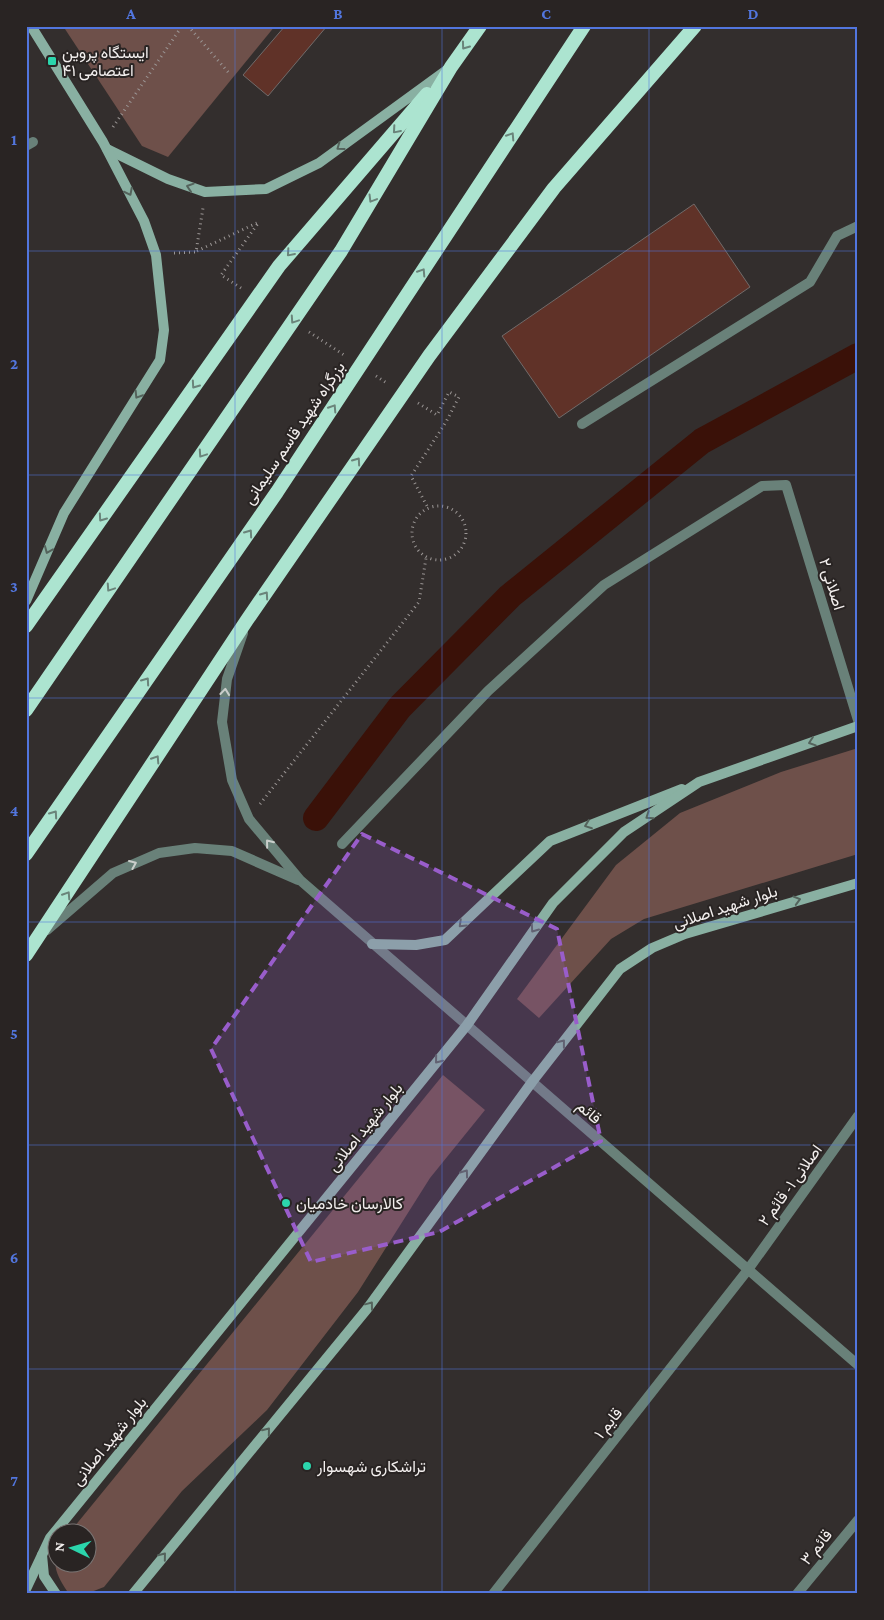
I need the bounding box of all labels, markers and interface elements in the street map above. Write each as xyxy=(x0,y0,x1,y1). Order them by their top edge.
text: A xyxy=(125,5,136,22)
text: B xyxy=(333,5,343,22)
text: C xyxy=(541,5,551,22)
text: D xyxy=(747,5,759,22)
one-way arrow xyxy=(462,40,471,50)
place label: ایستگاه پروین اعتصامی ۴۱ xyxy=(62,44,149,81)
marker: ایستگاه پروین اعتصامی ۴۱ xyxy=(46,55,58,67)
one-way arrow xyxy=(393,124,401,133)
text: 1 xyxy=(11,131,17,148)
one-way arrow xyxy=(505,132,515,141)
one-way arrow xyxy=(337,141,346,150)
one-way arrow xyxy=(187,182,195,192)
one-way arrow xyxy=(123,187,133,196)
one-way arrow xyxy=(369,193,379,202)
one-way arrow xyxy=(287,247,295,256)
one-way arrow xyxy=(416,268,425,278)
one-way arrow xyxy=(291,314,300,324)
text: 2 xyxy=(10,355,18,372)
street label: بزرگراه شهید قاسم سلیمانی xyxy=(240,359,350,508)
one-way arrow xyxy=(192,379,201,389)
one-way arrow xyxy=(134,389,144,398)
one-way arrow xyxy=(326,404,336,413)
one-way arrow xyxy=(199,448,208,458)
one-way arrow xyxy=(351,457,360,466)
one-way arrow xyxy=(99,512,108,522)
one-way arrow xyxy=(243,529,252,538)
one-way arrow xyxy=(44,545,54,554)
street label: اصلانی ۲ xyxy=(814,556,848,612)
text: 3 xyxy=(10,578,18,595)
one-way arrow xyxy=(107,582,116,591)
one-way arrow xyxy=(259,591,268,600)
one-way arrow xyxy=(140,677,150,686)
one-way arrow xyxy=(220,687,231,695)
one-way arrow xyxy=(808,736,817,746)
one-way arrow xyxy=(150,756,159,765)
text: 4 xyxy=(10,802,19,819)
one-way arrow xyxy=(645,809,654,819)
one-way arrow xyxy=(48,810,57,820)
one-way arrow xyxy=(584,819,593,830)
one-way arrow xyxy=(265,839,274,848)
one-way arrow xyxy=(128,859,137,870)
street label: بلوار شهید اصلانی xyxy=(671,882,780,934)
one-way arrow xyxy=(61,891,70,901)
one-way arrow xyxy=(792,896,800,906)
one-way arrow xyxy=(459,918,468,927)
one-way arrow xyxy=(531,923,540,933)
text: 5 xyxy=(10,1025,18,1042)
one-way arrow xyxy=(556,1040,565,1049)
one-way arrow xyxy=(435,1055,444,1064)
street label: بلوار شهید اصلانی xyxy=(324,1079,407,1176)
street label: قائم xyxy=(572,1097,605,1129)
street label: اصلانی ۱- قائم ۲ xyxy=(755,1141,827,1230)
one-way arrow xyxy=(459,1170,468,1179)
place label: کالارسان خادمیان xyxy=(296,1195,403,1214)
marker: کالارسان خادمیان xyxy=(280,1197,292,1209)
text: 6 xyxy=(10,1249,18,1266)
one-way arrow xyxy=(364,1302,372,1311)
street label: بلوار شهید اصلانی xyxy=(68,1393,151,1490)
street label: قایم ۱ xyxy=(591,1404,627,1443)
one-way arrow xyxy=(261,1427,270,1436)
place label: تراشکاری شهسوار xyxy=(316,1458,426,1477)
marker: تراشکاری شهسوار xyxy=(301,1460,313,1472)
text: 7 xyxy=(10,1472,18,1489)
north arrow xyxy=(48,1522,98,1572)
street label: قائم ۳ xyxy=(797,1526,837,1569)
text: N xyxy=(51,1541,67,1552)
one-way arrow xyxy=(158,1553,166,1562)

